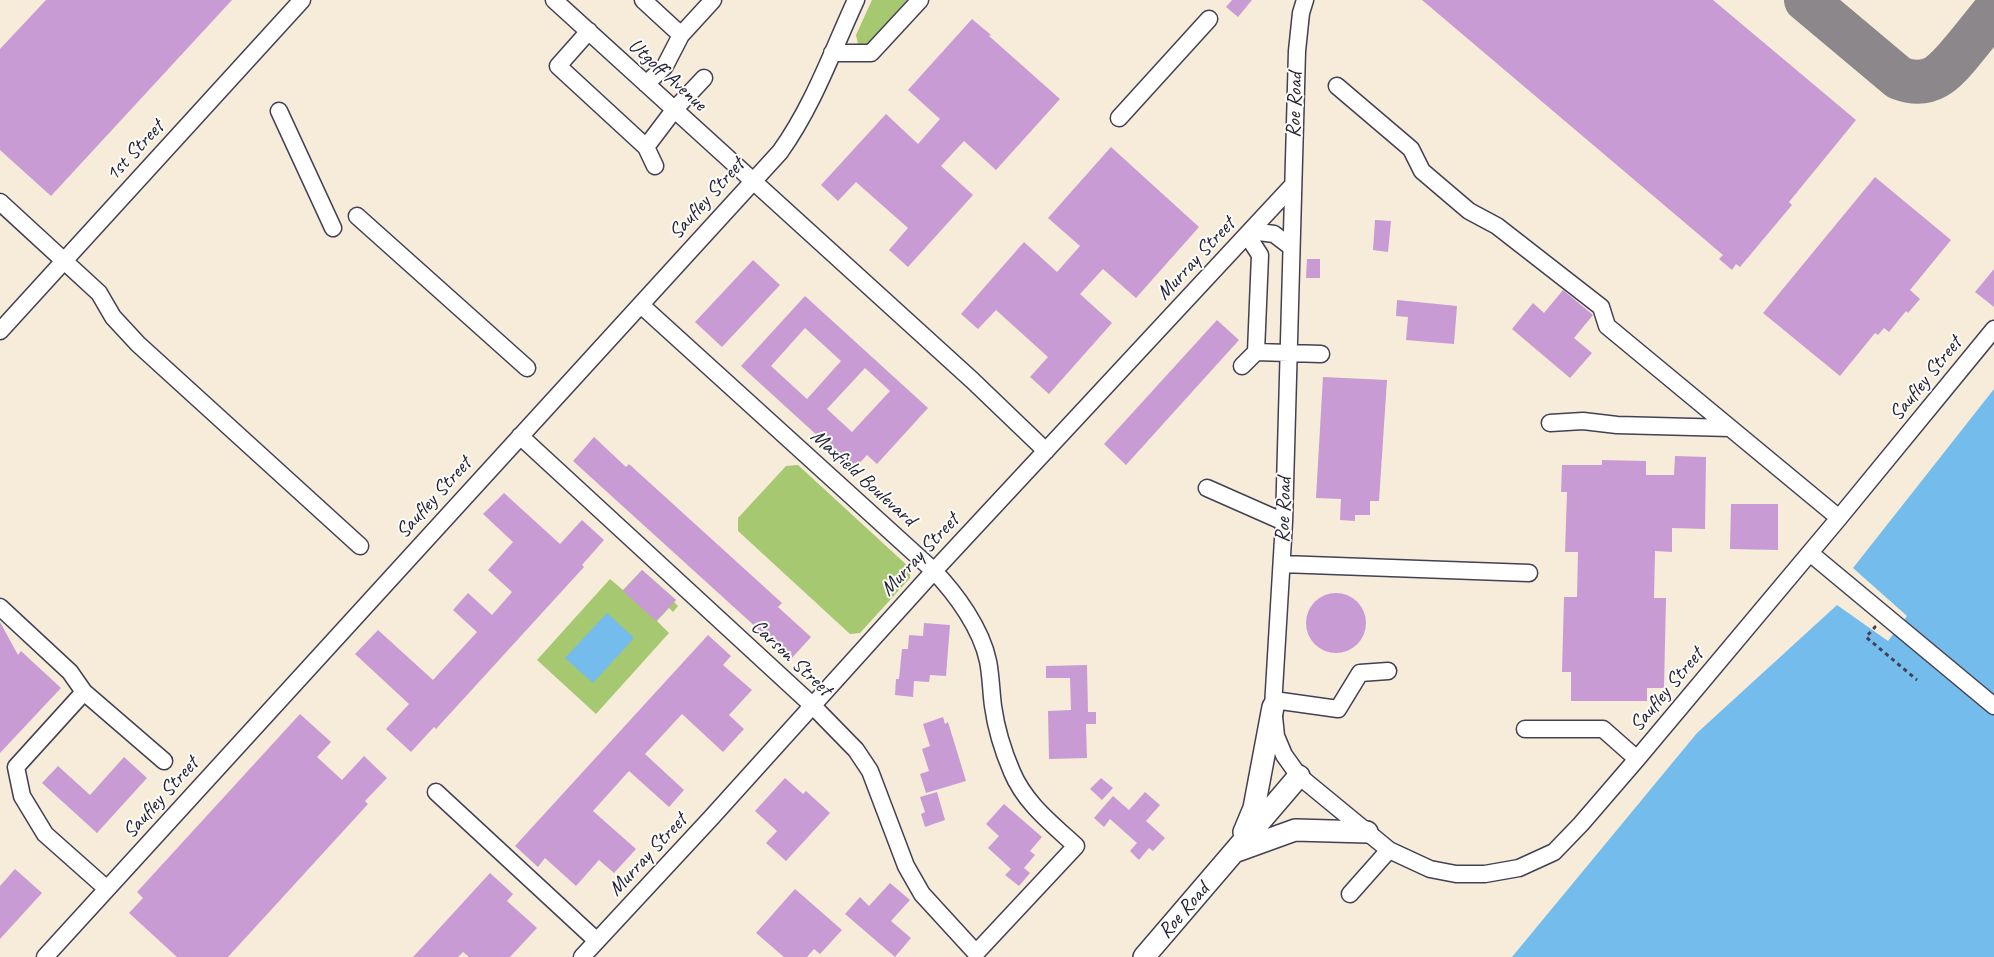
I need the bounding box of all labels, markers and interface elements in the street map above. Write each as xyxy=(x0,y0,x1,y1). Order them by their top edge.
street label: Utgoff Avenue xyxy=(623,33,711,117)
street label: Roe Road xyxy=(1281,72,1309,138)
street label: 1st Street xyxy=(100,115,170,187)
street label: Saufley Street xyxy=(664,153,750,245)
street label: Murray Street xyxy=(1151,212,1241,306)
street label: Saufley Street xyxy=(1884,332,1968,426)
street label: Maxfield Boulevard xyxy=(805,424,921,532)
street label: Saufley Street xyxy=(391,452,477,544)
street label: Roe Road xyxy=(1270,477,1298,543)
street label: Murray Street xyxy=(875,508,965,602)
street label: Carson Street xyxy=(745,614,837,702)
street label: Saufley Street xyxy=(1625,643,1709,737)
street label: Saufley Street xyxy=(118,752,204,844)
street label: Murray Street xyxy=(603,808,693,902)
street label: Roe Road xyxy=(1153,878,1215,944)

